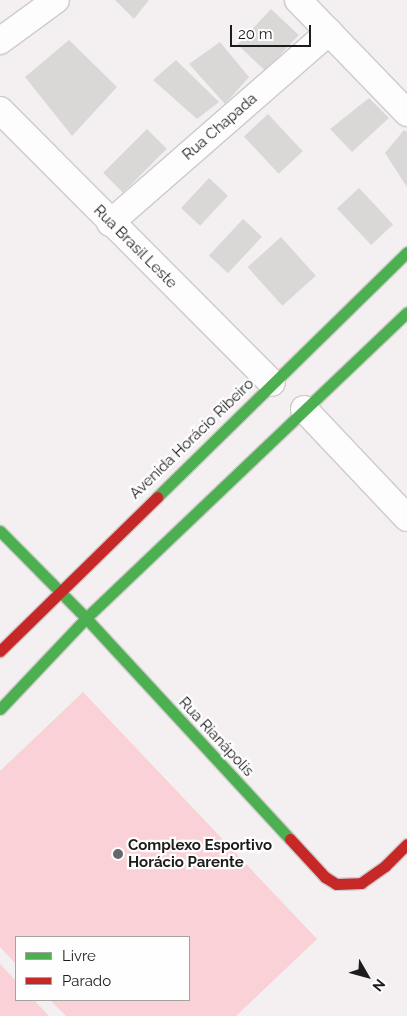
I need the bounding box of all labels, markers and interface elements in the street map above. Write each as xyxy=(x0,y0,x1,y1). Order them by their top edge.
scale bar xyxy=(232,15,313,47)
text: 20 m xyxy=(238,25,273,43)
street label: Rua Chapada xyxy=(179,90,261,164)
street label: Rua Brasil Leste xyxy=(89,201,181,293)
street label: Avenida Horácio Ribeiro xyxy=(126,375,258,503)
street label: Rua Rianápolis xyxy=(175,694,257,780)
place label: Complexo Esportivo Horácio Parente xyxy=(128,836,272,871)
marker: Complexo Esportivo Horácio Parente xyxy=(112,848,124,860)
legend xyxy=(15,936,190,1001)
text: Livre xyxy=(62,947,96,965)
north arrow xyxy=(342,951,392,1001)
text: Parado xyxy=(62,972,111,990)
text: N xyxy=(369,976,388,994)

